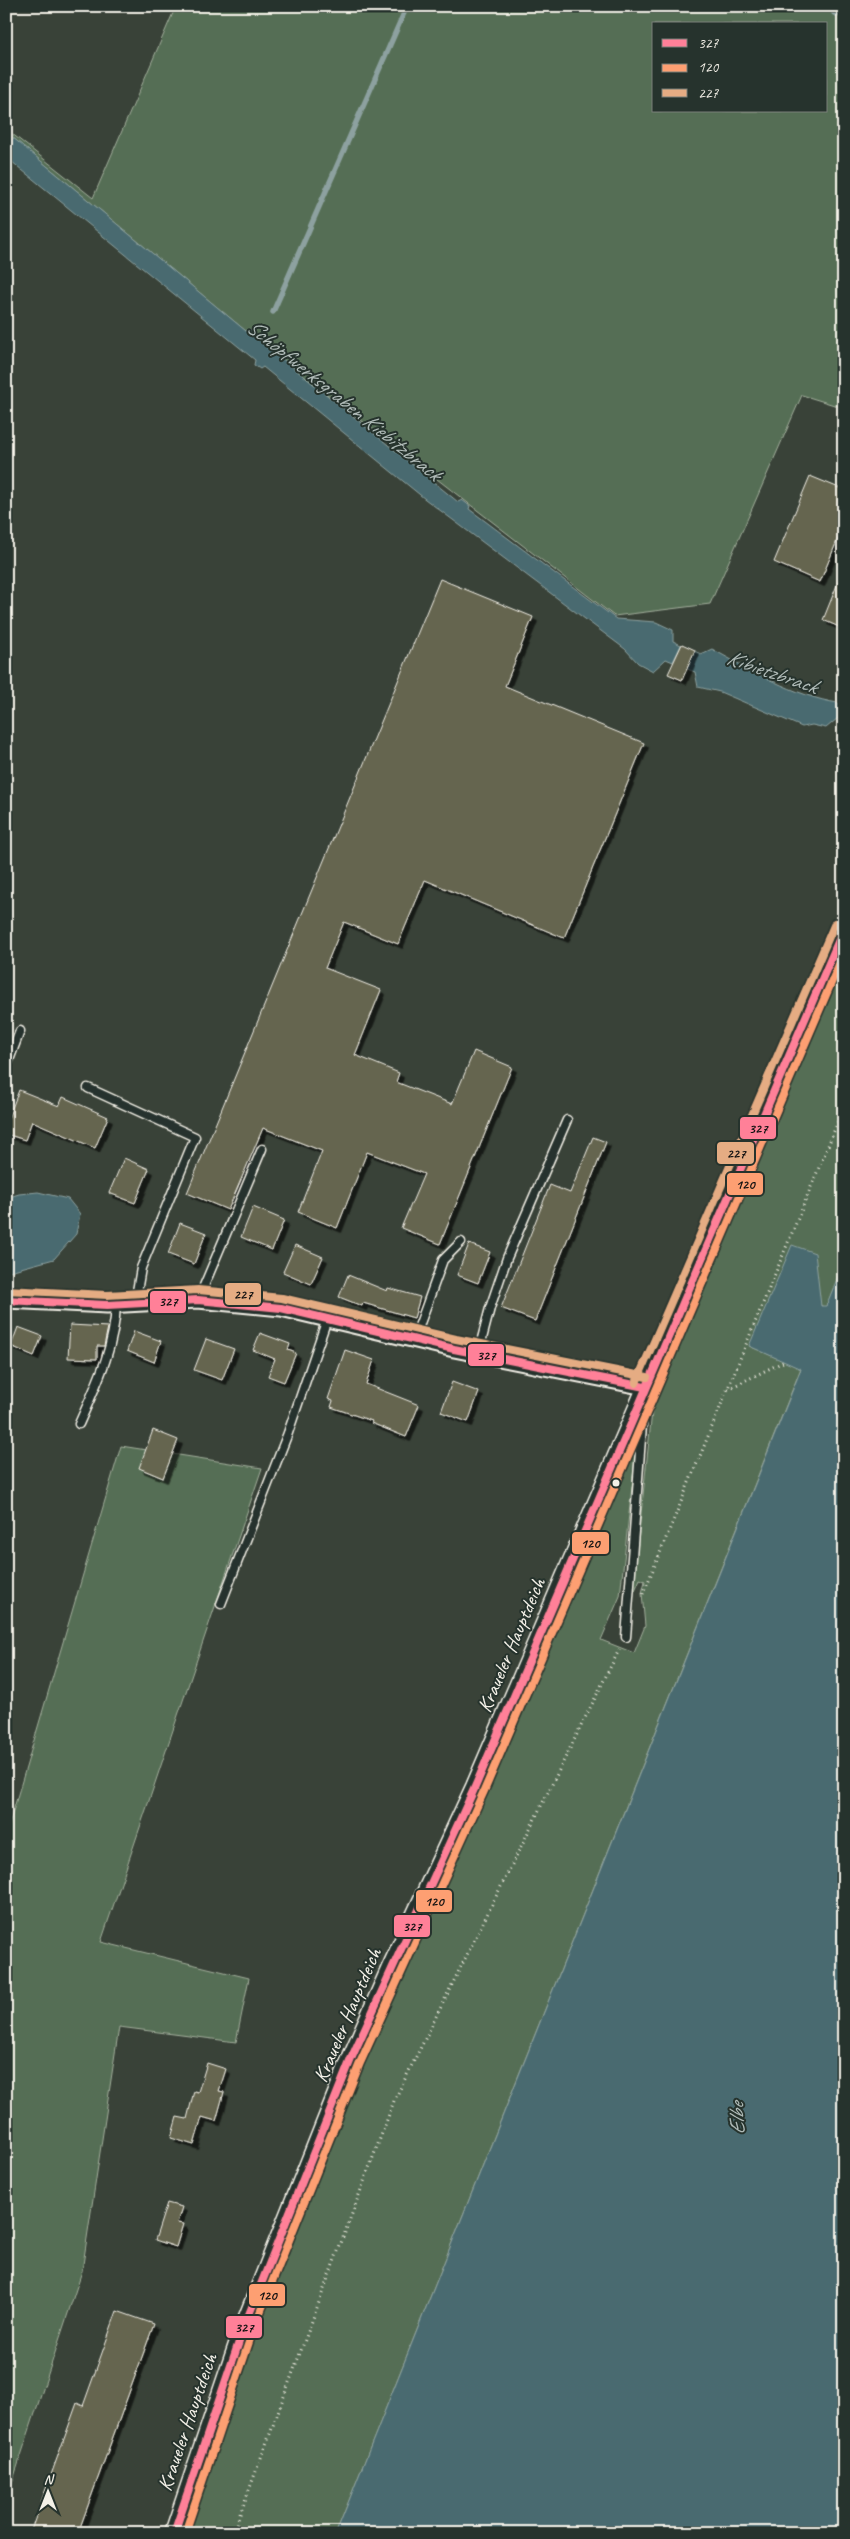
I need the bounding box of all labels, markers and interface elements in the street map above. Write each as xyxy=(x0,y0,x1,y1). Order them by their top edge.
legend xyxy=(652,22,828,112)
text: 327 xyxy=(698,34,720,53)
text: 120 xyxy=(698,58,720,77)
text: 227 xyxy=(698,84,720,103)
water label: Schöpfwerksgraben Kiebitzbrack xyxy=(241,313,450,490)
water label: Kibietzbrack xyxy=(723,644,825,702)
line badge: 327 xyxy=(739,1116,777,1140)
text: 327 xyxy=(749,1120,769,1137)
line badge: 227 xyxy=(716,1141,755,1165)
text: 227 xyxy=(727,1145,747,1162)
line badge: 120 xyxy=(726,1172,764,1196)
text: 120 xyxy=(736,1176,756,1193)
line badge: 227 xyxy=(224,1282,262,1306)
text: 227 xyxy=(234,1286,254,1303)
line badge: 327 xyxy=(149,1290,187,1314)
text: 327 xyxy=(159,1293,179,1310)
line badge: 327 xyxy=(467,1343,505,1367)
text: 327 xyxy=(477,1347,497,1364)
unlabelled marker xyxy=(611,1478,621,1488)
line badge: 120 xyxy=(571,1531,610,1555)
text: 120 xyxy=(581,1535,601,1552)
street label: Kraueler Hauptdeich xyxy=(471,1572,552,1716)
line badge: 120 xyxy=(415,1889,453,1913)
text: 120 xyxy=(425,1893,445,1910)
line badge: 327 xyxy=(393,1914,431,1938)
text: 327 xyxy=(403,1918,423,1935)
street label: Kraueler Hauptdeich xyxy=(307,1942,388,2086)
water label: Elbe xyxy=(722,2099,752,2136)
line badge: 120 xyxy=(248,2283,286,2307)
text: 120 xyxy=(258,2287,278,2304)
line badge: 327 xyxy=(225,2315,263,2339)
text: 327 xyxy=(235,2319,255,2336)
street label: Kraueler Hauptdeich xyxy=(151,2349,223,2494)
north arrow xyxy=(22,2466,72,2516)
text: N xyxy=(44,2471,55,2488)

